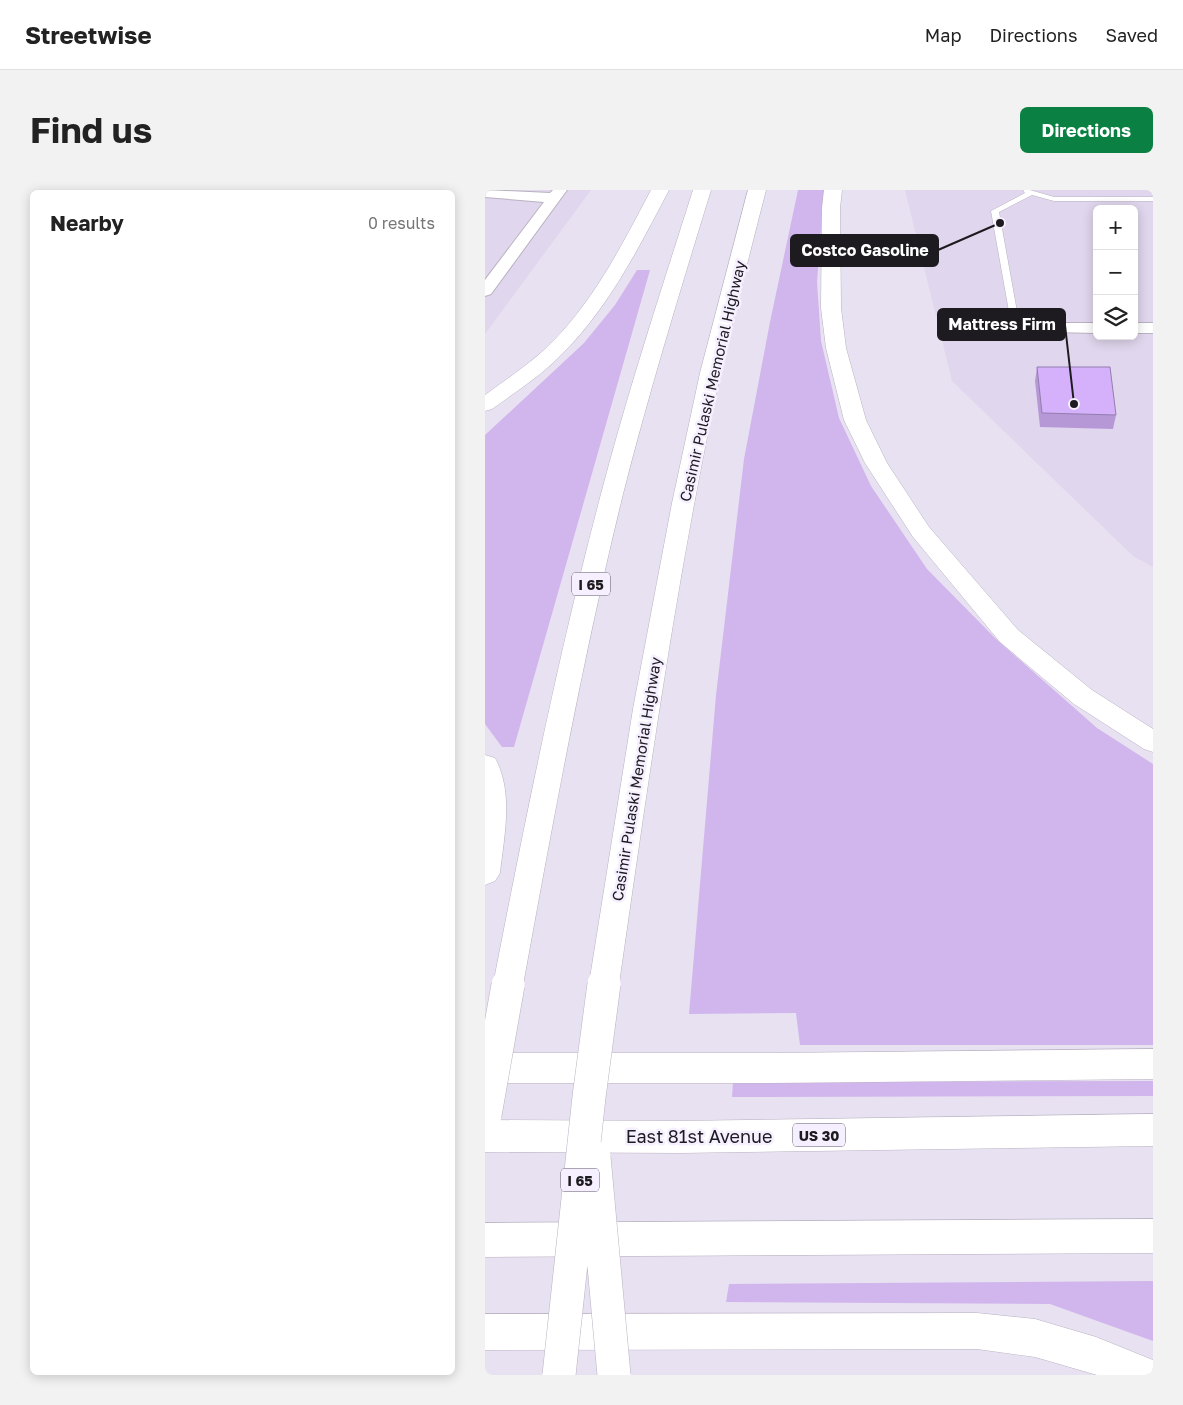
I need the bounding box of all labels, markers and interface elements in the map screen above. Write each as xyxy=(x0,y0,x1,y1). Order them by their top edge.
text: Streetwise xyxy=(25,20,152,49)
text: Map xyxy=(925,24,961,46)
text: Directions xyxy=(989,24,1077,46)
text: Saved xyxy=(1105,24,1158,46)
button: Directions xyxy=(1020,107,1153,153)
text: Find us xyxy=(30,109,152,151)
map controls xyxy=(1093,205,1138,340)
button: + xyxy=(1093,205,1138,250)
text: Nearby xyxy=(50,210,124,236)
text: 0 results xyxy=(368,213,435,233)
callout: Costco Gasoline xyxy=(791,235,938,266)
text: Costco Gasoline xyxy=(801,240,929,260)
button: − xyxy=(1093,250,1138,295)
street label: Casimir Pulaski Memorial Highway xyxy=(675,258,749,503)
button: layers xyxy=(1093,295,1138,340)
callout: Mattress Firm xyxy=(938,309,1065,340)
text: Mattress Firm xyxy=(948,314,1056,334)
road number: I 65 xyxy=(572,572,610,596)
street label: Casimir Pulaski Memorial Highway xyxy=(608,655,664,902)
road number: US 30 xyxy=(793,1124,845,1146)
street label: East 81st Avenue xyxy=(626,1125,772,1147)
road number: I 65 xyxy=(561,1168,599,1192)

